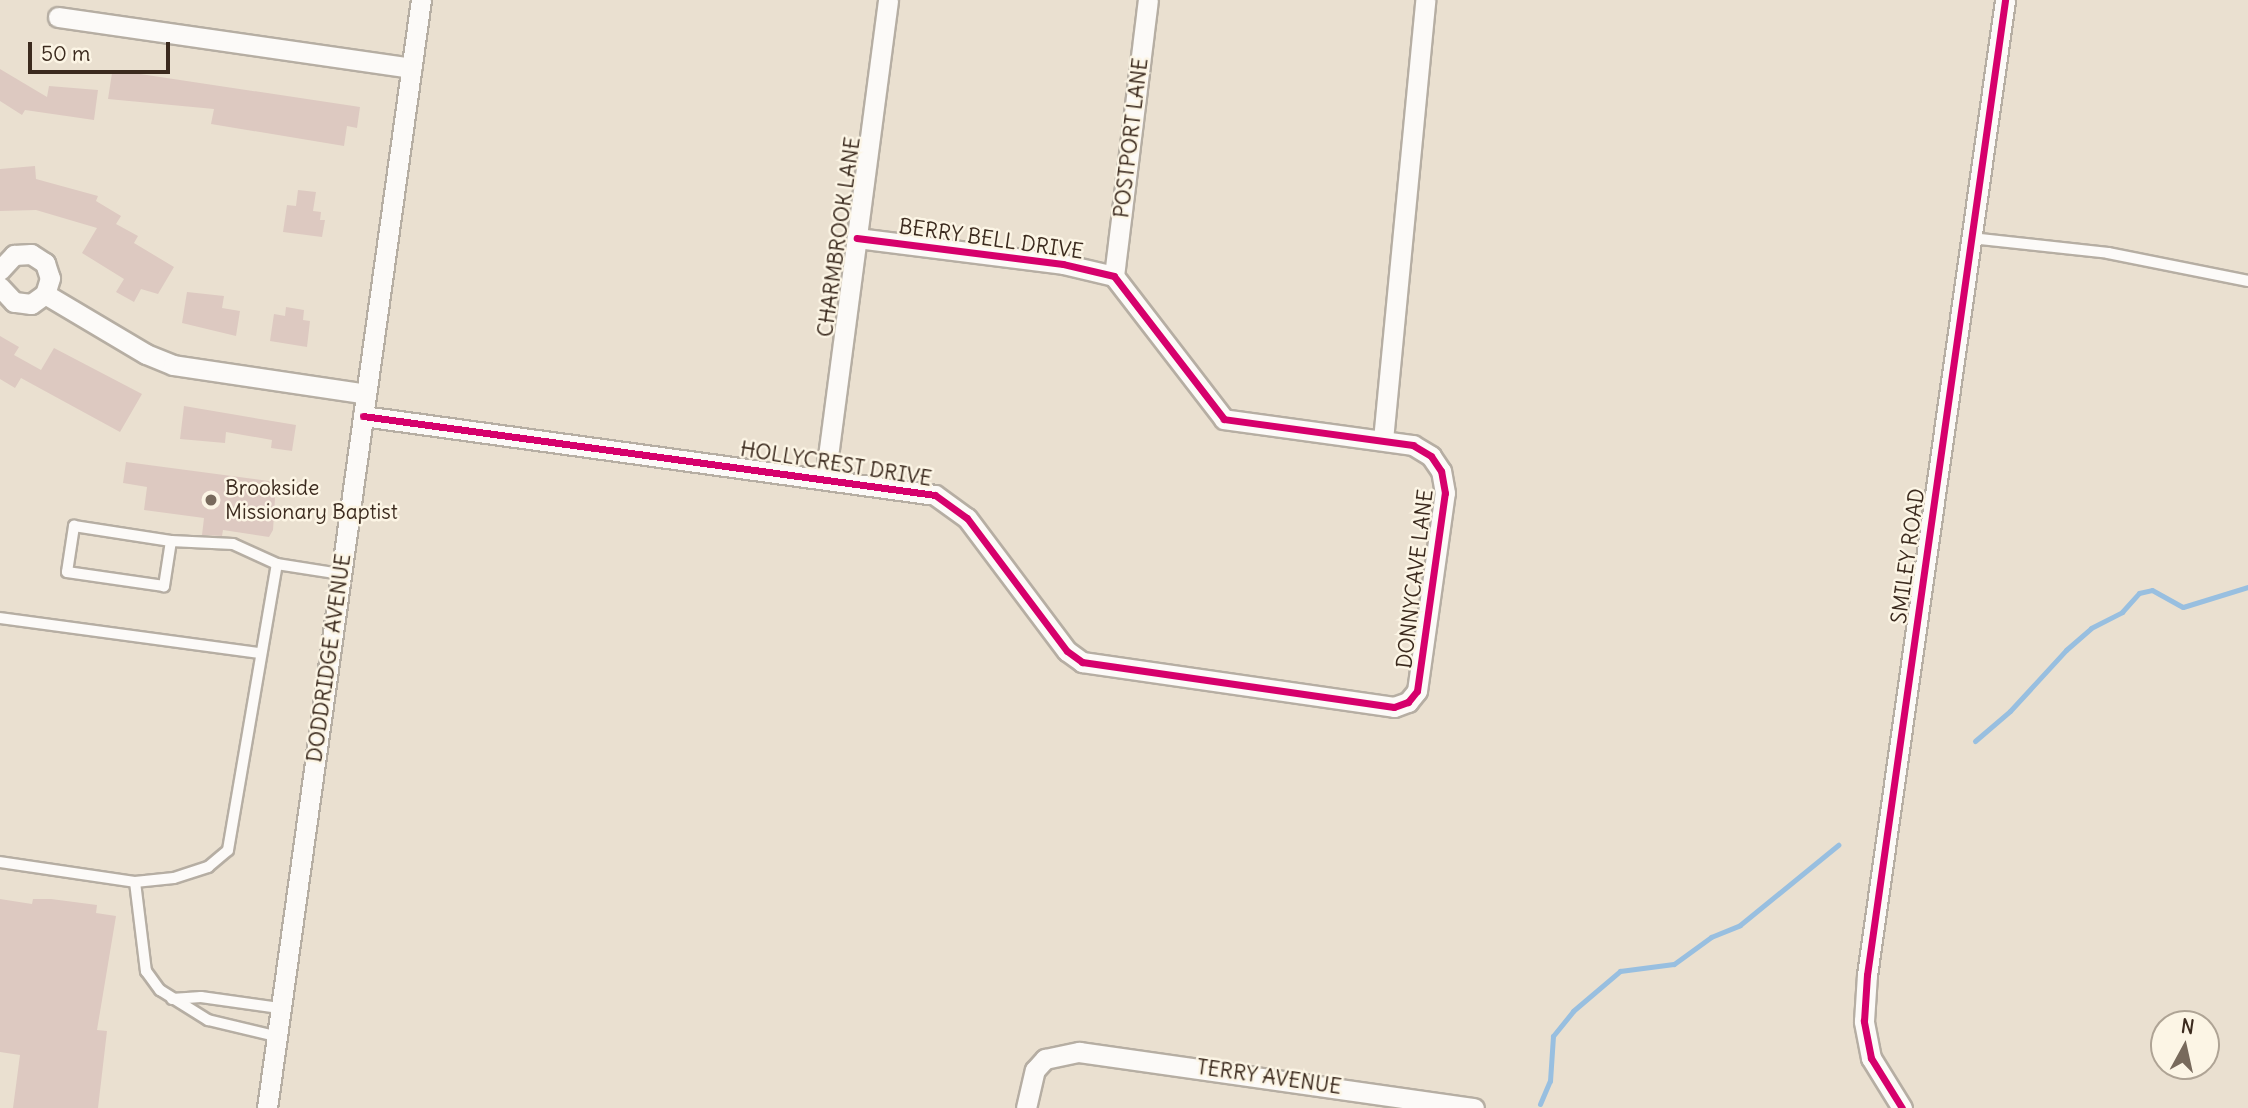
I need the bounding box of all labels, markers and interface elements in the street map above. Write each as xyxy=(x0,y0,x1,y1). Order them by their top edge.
scale bar xyxy=(32,28,173,72)
text: 50 m xyxy=(41,40,90,67)
street label: POSTPORT LANE xyxy=(1109,57,1153,219)
street label: CHARMBROOK LANE xyxy=(812,135,866,339)
street label: BERRY BELL DRIVE xyxy=(897,214,1085,264)
street label: HOLLYCREST DRIVE xyxy=(738,436,934,492)
place label: Brookside Missionary Baptist xyxy=(225,475,398,525)
street label: SMILEY ROAD xyxy=(1886,487,1930,625)
street label: DONNYCAVE LANE xyxy=(1392,488,1438,670)
marker: Brookside Missionary Baptist xyxy=(203,492,219,508)
street label: DODDRIDGE AVENUE xyxy=(302,552,356,764)
north arrow xyxy=(2150,1010,2220,1080)
text: N xyxy=(2179,1013,2196,1039)
street label: TERRY AVENUE xyxy=(1195,1054,1343,1100)

